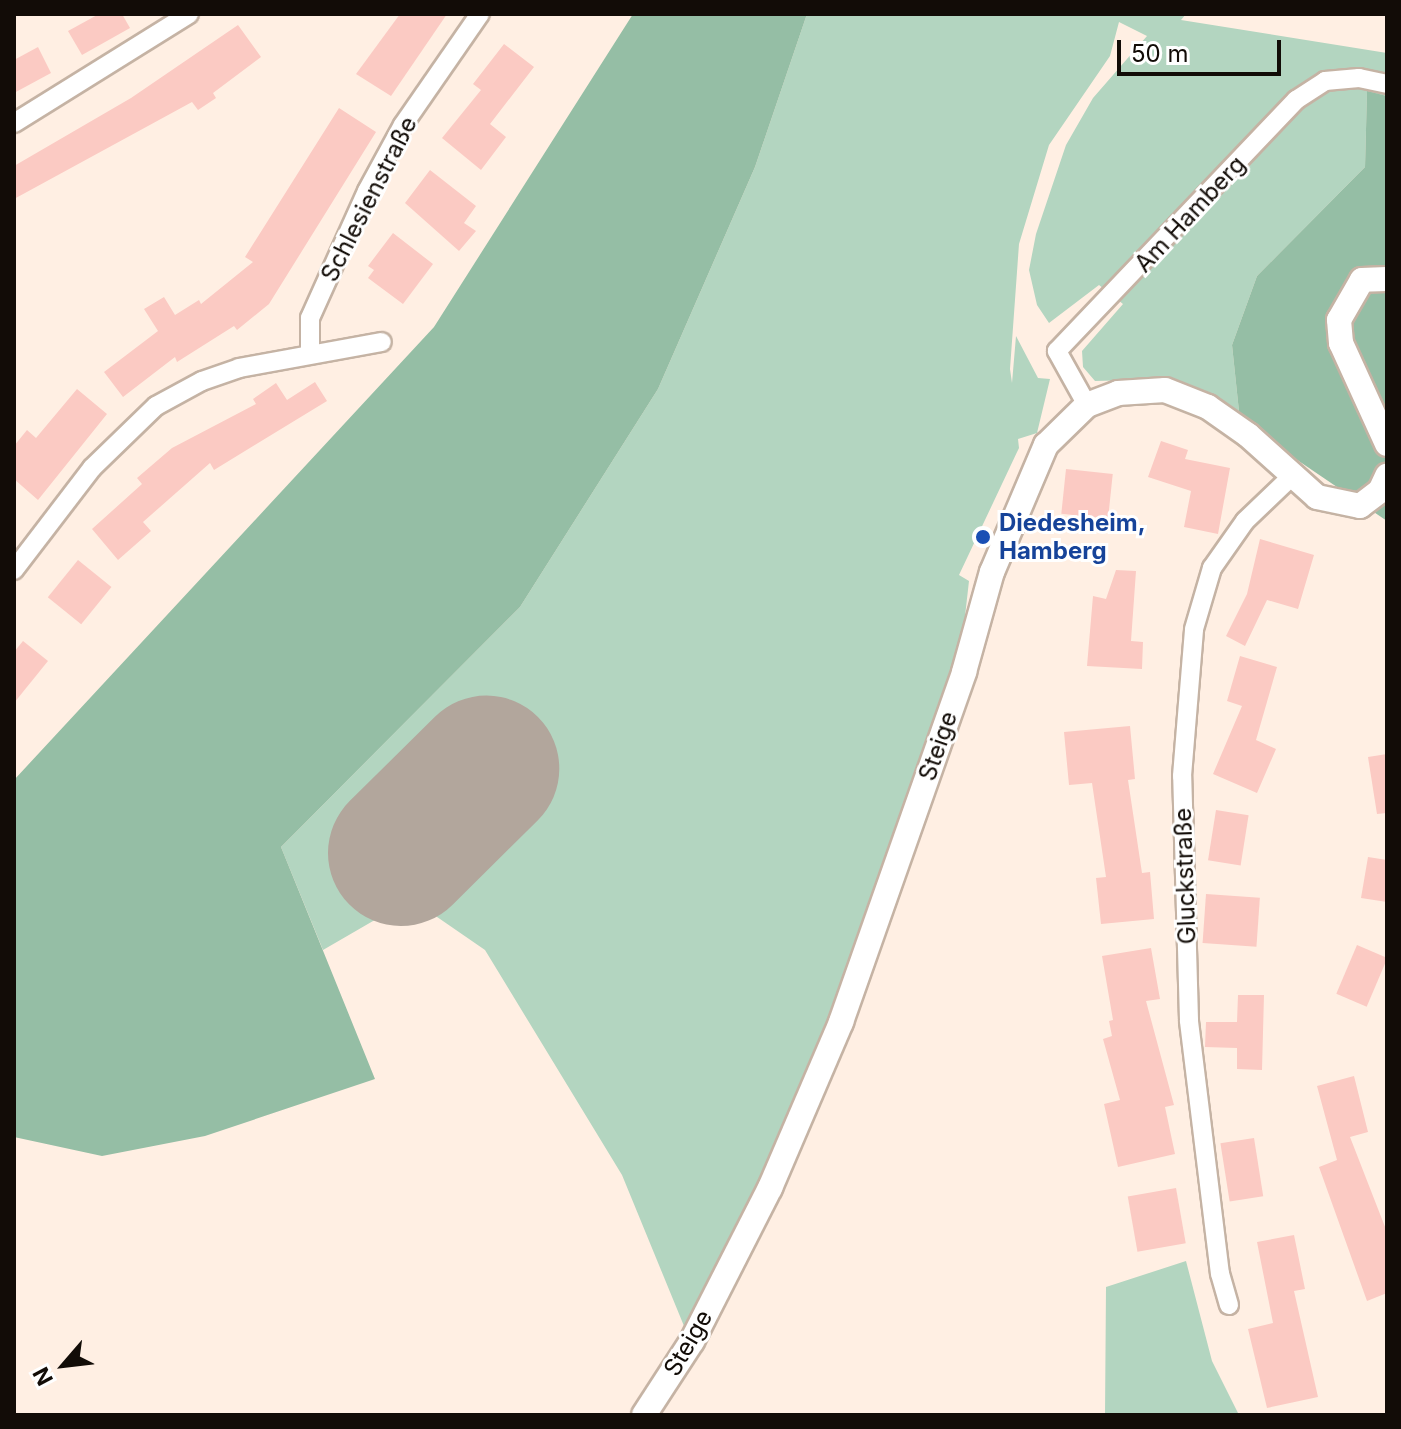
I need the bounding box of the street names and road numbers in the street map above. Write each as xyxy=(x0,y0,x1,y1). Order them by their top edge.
street label: Schlesienstraße xyxy=(315,112,423,286)
street label: Am Hamberg xyxy=(1129,150,1251,278)
street label: Steige xyxy=(913,707,963,785)
street label: Gluckstraße xyxy=(1168,807,1202,945)
street label: Steige xyxy=(658,1305,718,1381)

